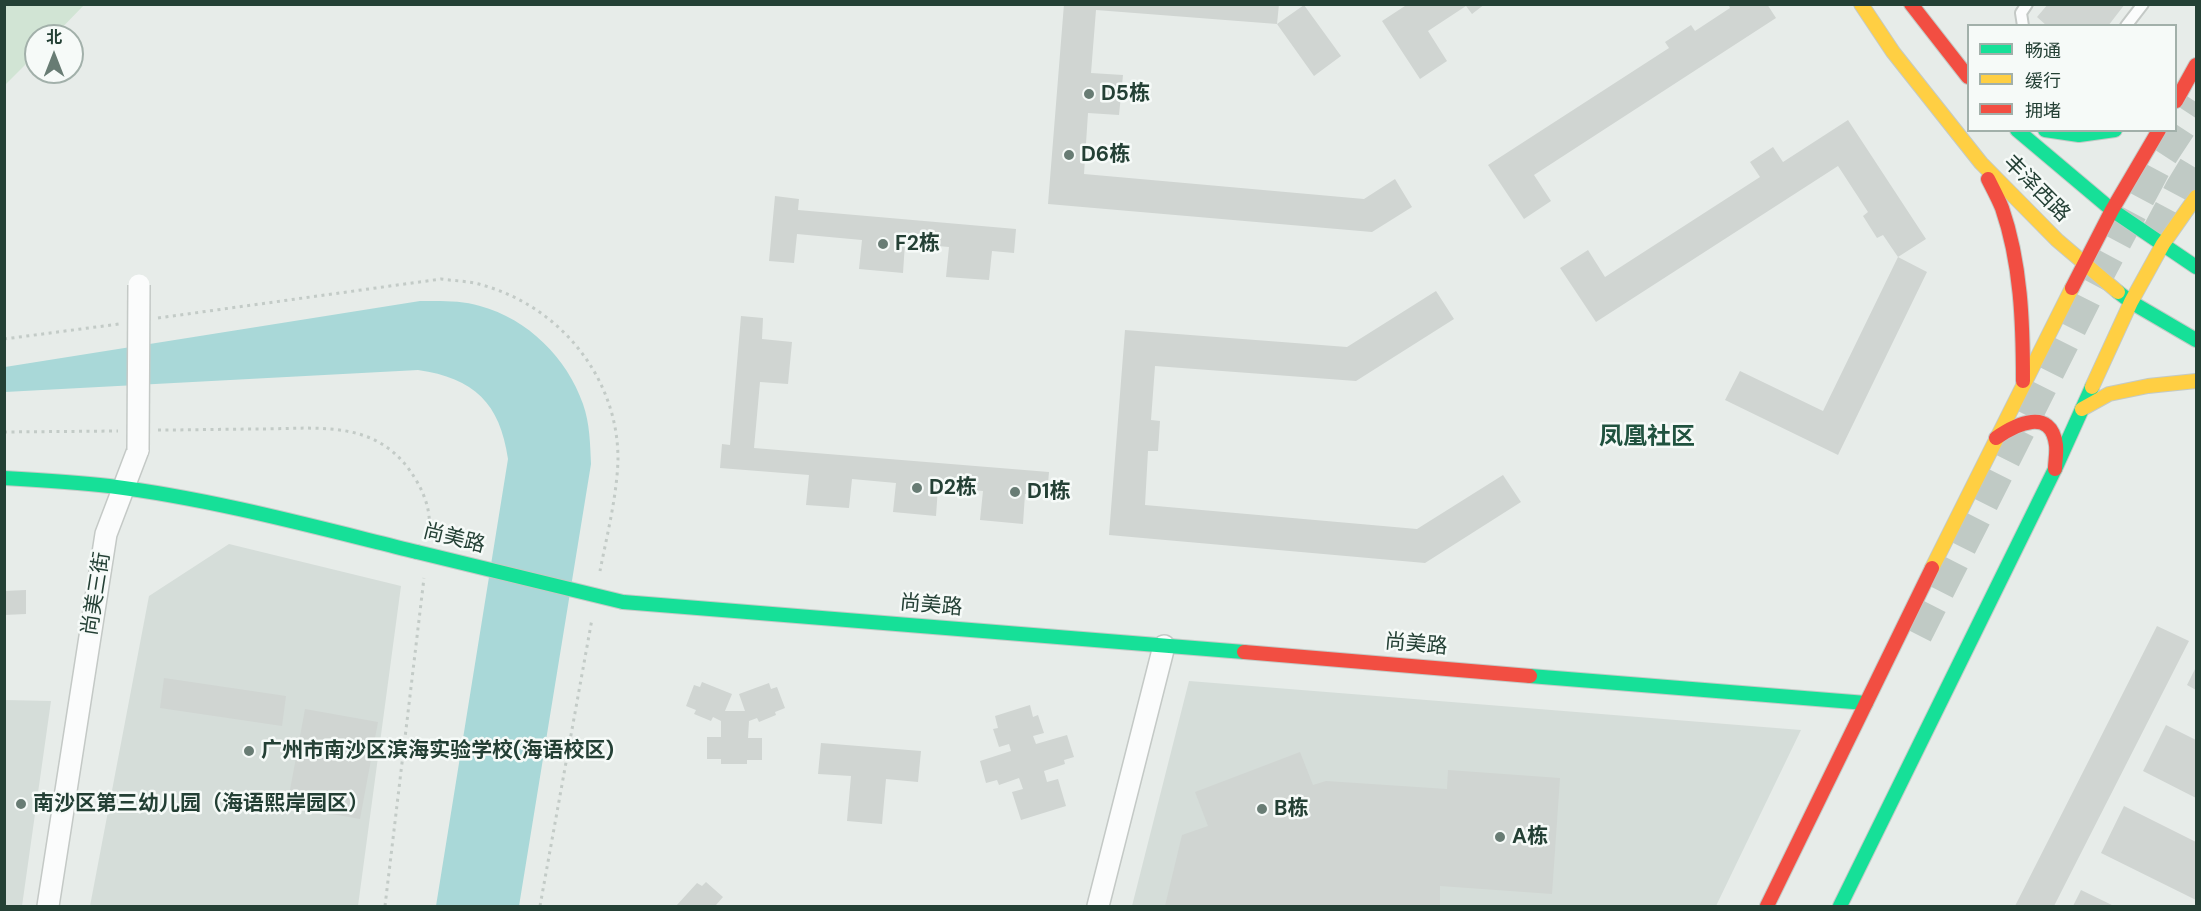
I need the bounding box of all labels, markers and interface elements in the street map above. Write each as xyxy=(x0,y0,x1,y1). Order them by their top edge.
north arrow xyxy=(24,24,84,84)
legend xyxy=(1967,24,2177,132)
text: 北 xyxy=(46,27,62,48)
text: 畅通 xyxy=(2025,39,2061,63)
text: 缓行 xyxy=(2025,69,2061,93)
place label: D5栋 xyxy=(1101,81,1150,107)
marker: D5栋 xyxy=(1082,87,1096,101)
text: 拥堵 xyxy=(2025,99,2061,123)
place label: D6栋 xyxy=(1081,142,1130,168)
marker: D6栋 xyxy=(1062,148,1076,162)
street label: 丰泽西路 xyxy=(1997,150,2075,228)
place label: F2栋 xyxy=(895,231,940,257)
marker: F2栋 xyxy=(876,237,890,251)
district label: 凤凰社区 xyxy=(1599,424,1695,452)
place label: D2栋 xyxy=(929,475,977,501)
place label: D1栋 xyxy=(1027,479,1070,505)
marker: D2栋 xyxy=(910,481,924,495)
marker: D1栋 xyxy=(1008,485,1022,499)
street label: 尚美路 xyxy=(420,519,488,559)
street label: 尚美三街 xyxy=(78,551,116,637)
street label: 尚美路 xyxy=(899,591,963,621)
street label: 尚美路 xyxy=(1384,630,1448,660)
place label: 广州市南沙区滨海实验学校(海语校区) xyxy=(261,738,614,764)
marker: 广州市南沙区滨海实验学校(海语校区) xyxy=(242,744,256,758)
place label: 南沙区第三幼儿园（海语熙岸园区） xyxy=(33,791,369,817)
place label: B栋 xyxy=(1274,796,1308,822)
marker: 南沙区第三幼儿园（海语熙岸园区） xyxy=(14,797,28,811)
marker: B栋 xyxy=(1255,802,1269,816)
place label: A栋 xyxy=(1512,824,1548,850)
marker: A栋 xyxy=(1493,830,1507,844)

